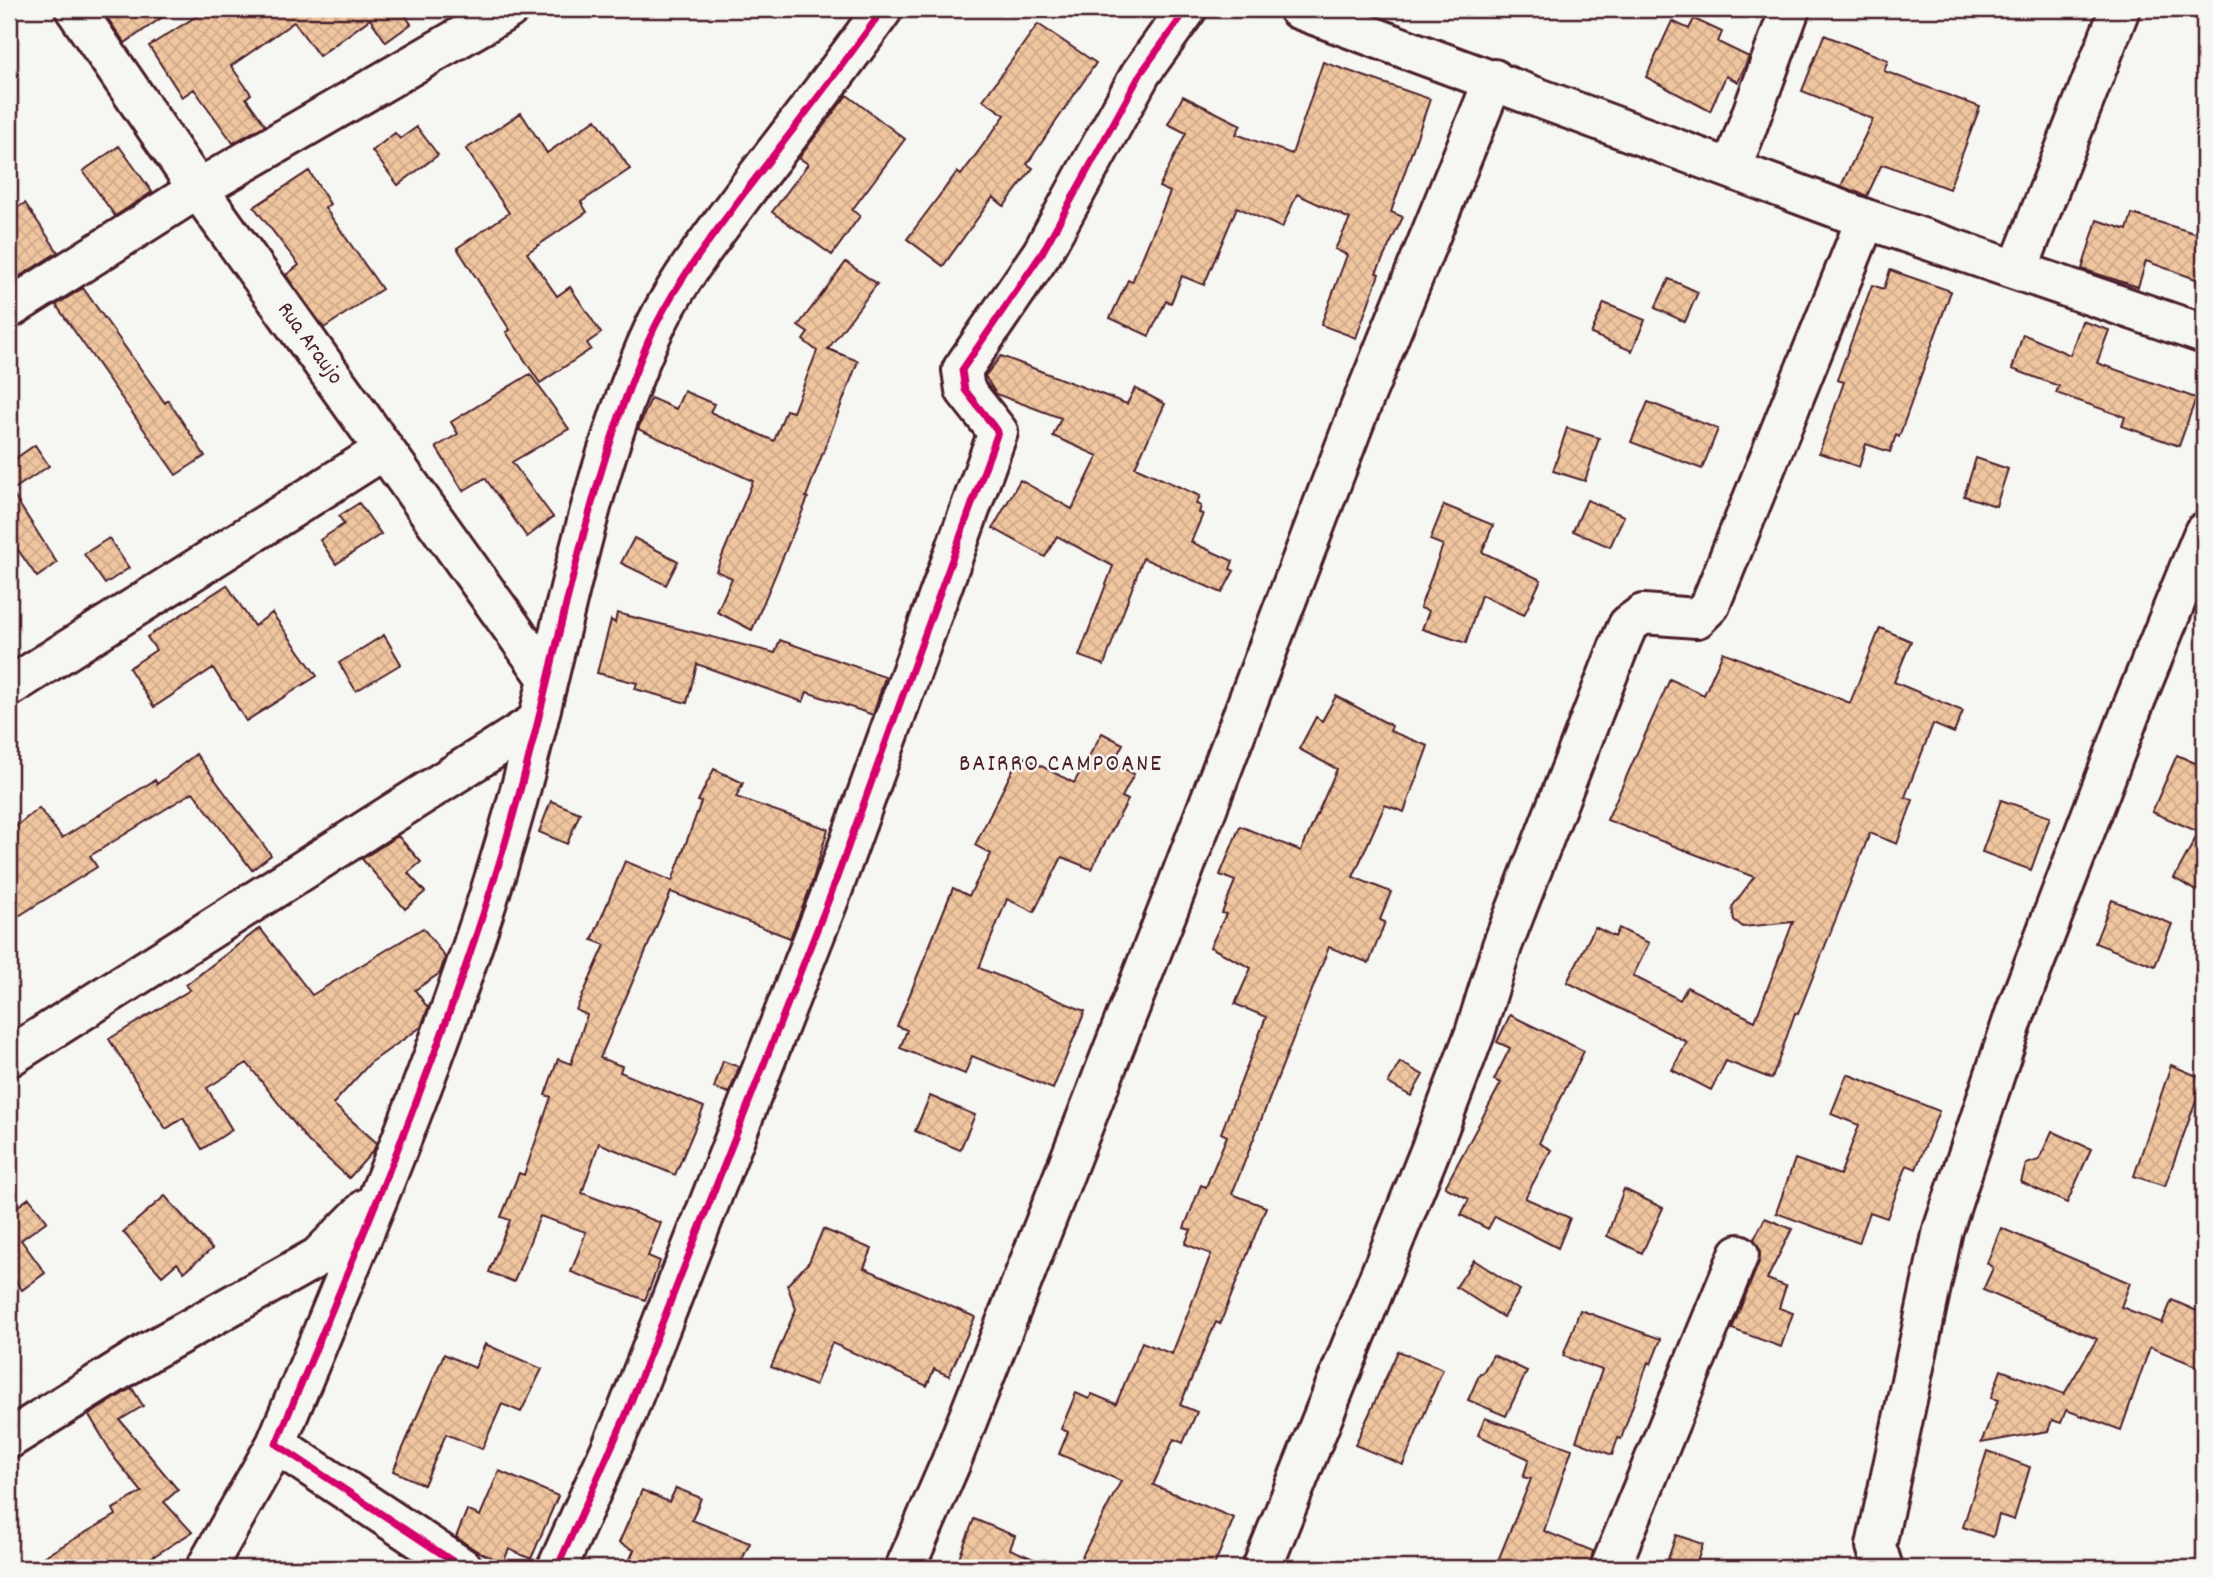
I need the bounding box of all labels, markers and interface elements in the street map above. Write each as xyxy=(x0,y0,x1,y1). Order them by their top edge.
street label: Rua Araujo xyxy=(268,296,350,392)
district label: BAIRRO CAMPOANE xyxy=(959,748,1163,782)

